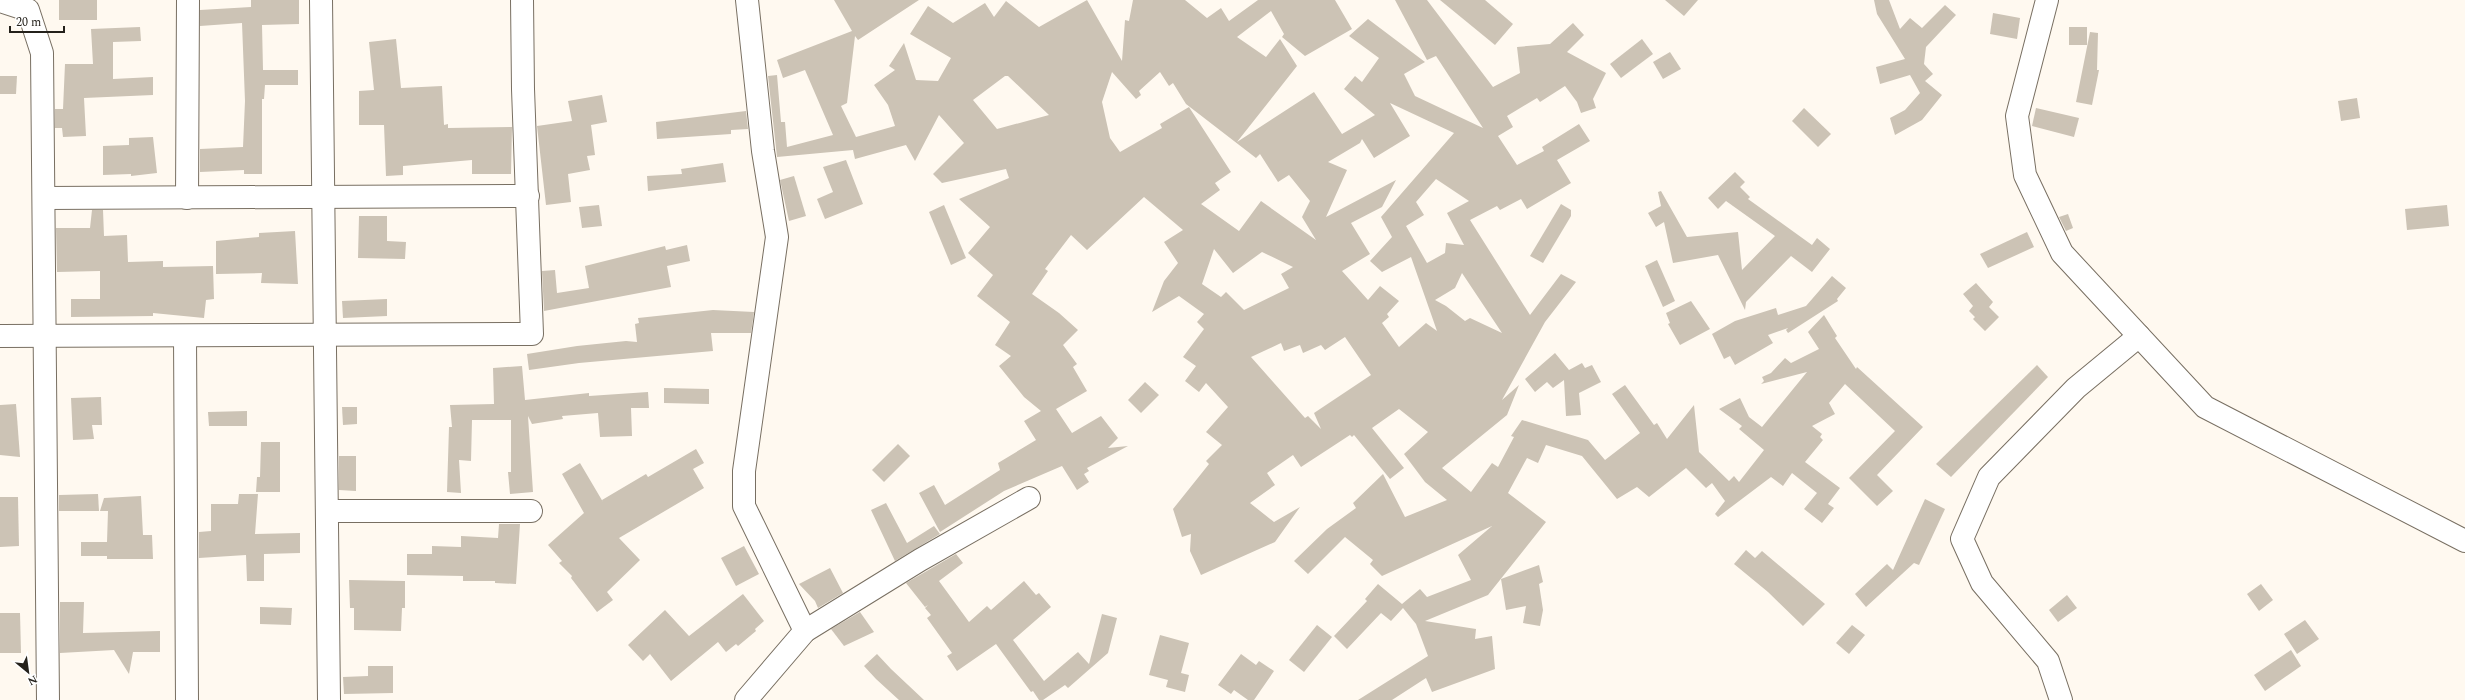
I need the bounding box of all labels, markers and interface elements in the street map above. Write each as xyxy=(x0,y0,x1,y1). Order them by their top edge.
scale bar xyxy=(10,8,64,34)
text: 20 m xyxy=(16,13,41,32)
north arrow xyxy=(8,652,48,692)
text: N xyxy=(25,671,41,690)

